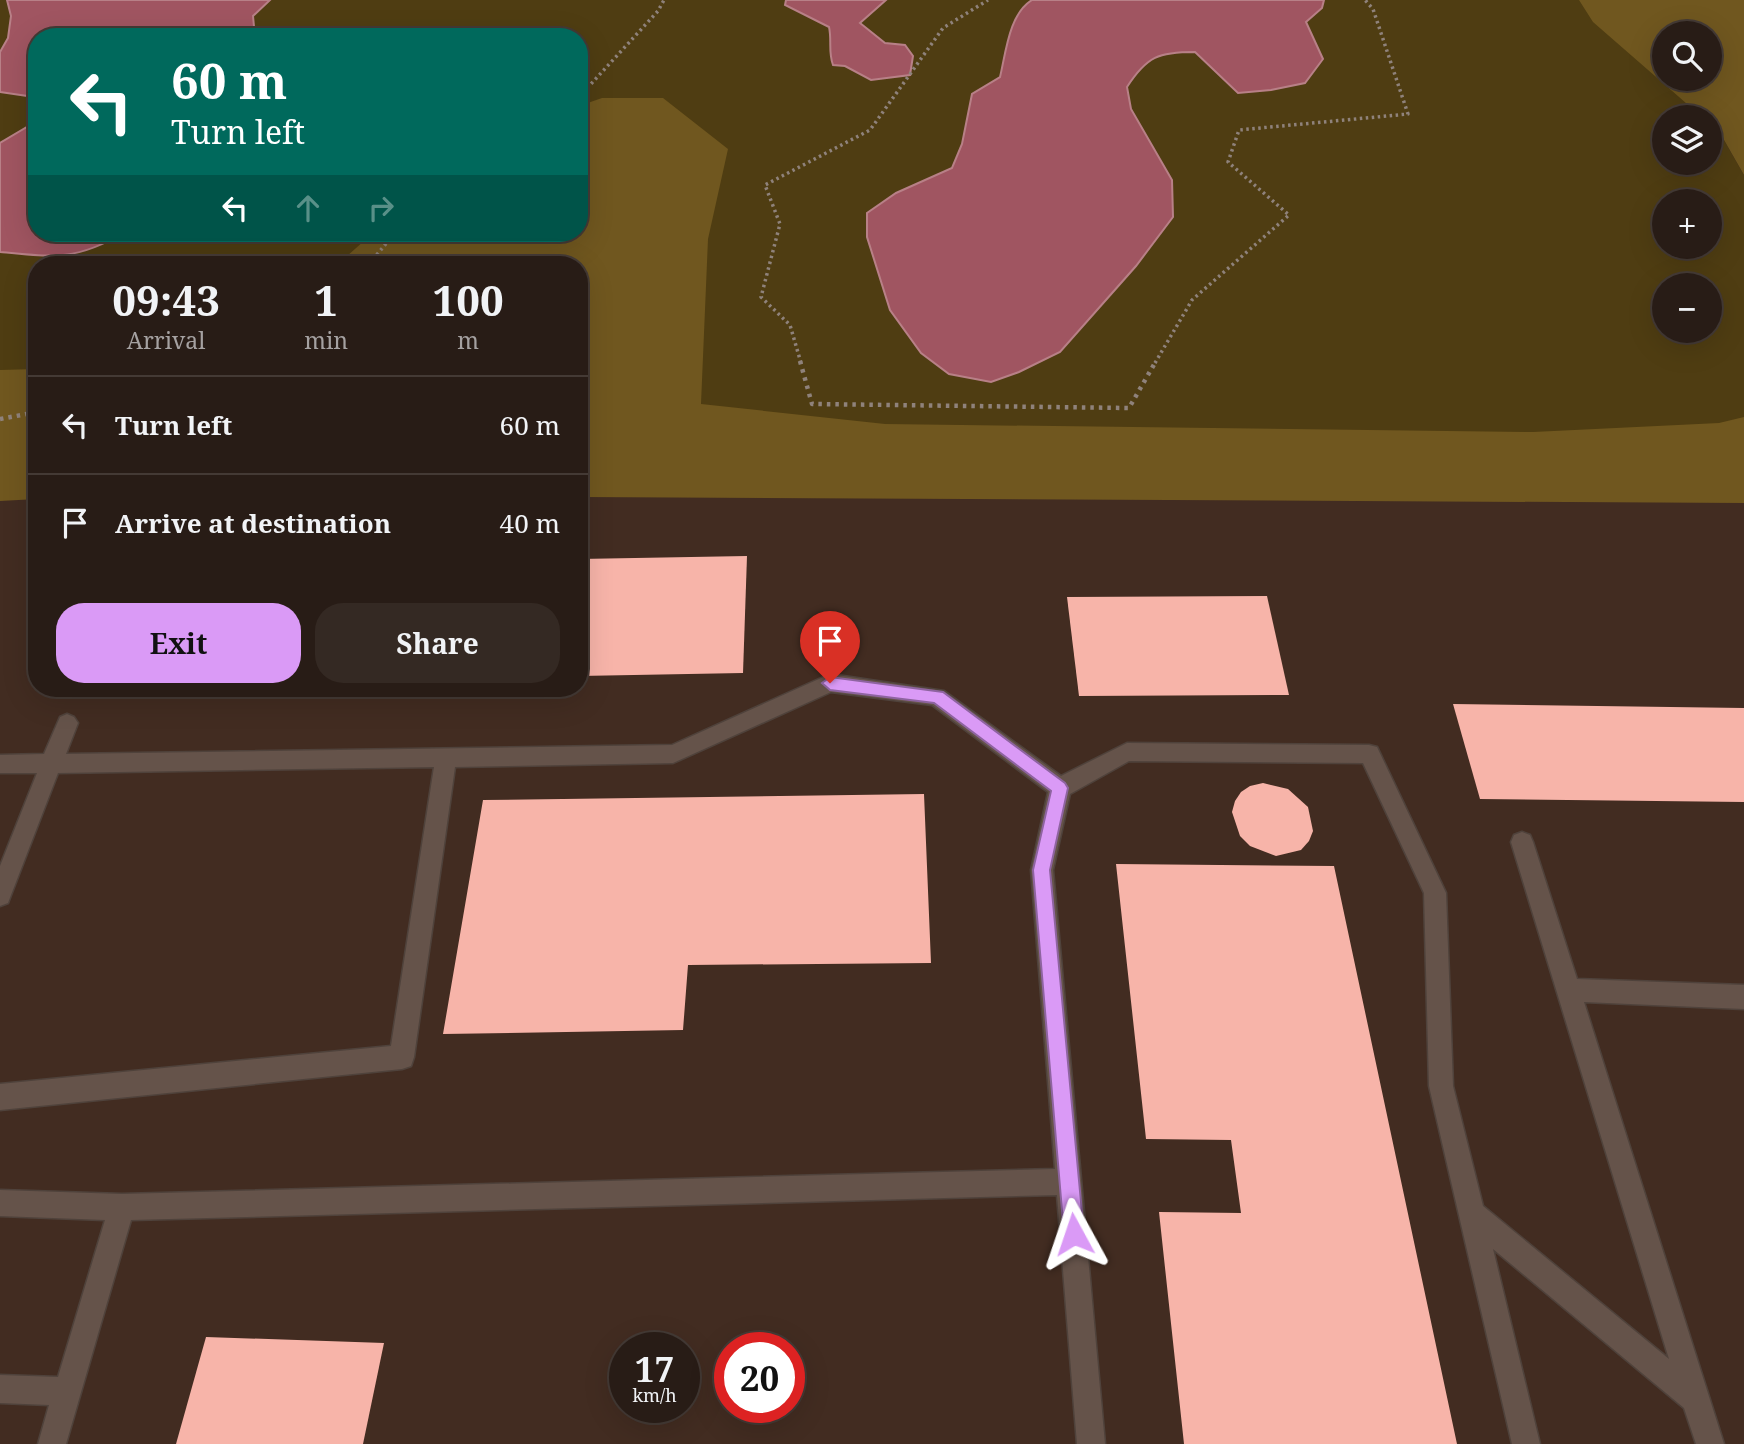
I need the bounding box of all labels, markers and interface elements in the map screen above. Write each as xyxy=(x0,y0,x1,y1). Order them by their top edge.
map controls xyxy=(1652,21,1722,343)
button: search xyxy=(1652,21,1722,91)
text: 60 m xyxy=(171,47,287,113)
icon: left xyxy=(56,56,147,147)
button: layers xyxy=(1652,105,1722,175)
text: Turn left xyxy=(171,110,305,153)
icon: left xyxy=(216,189,254,227)
icon: ahead xyxy=(289,189,327,227)
icon: right xyxy=(362,189,400,227)
button: + xyxy=(1652,189,1722,259)
text: 09:43 xyxy=(112,271,220,328)
text: 1 xyxy=(314,271,338,328)
text: 100 xyxy=(432,271,504,328)
button: − xyxy=(1652,273,1722,343)
text: Arrival xyxy=(127,324,205,356)
text: min xyxy=(304,324,348,356)
text: m xyxy=(457,324,479,356)
icon: left xyxy=(56,406,94,444)
text: Turn left xyxy=(115,407,232,443)
text: 60 m xyxy=(500,407,560,443)
icon: arrive xyxy=(56,504,94,542)
text: Arrive at destination xyxy=(115,505,391,541)
text: 40 m xyxy=(500,505,560,541)
button: Exit xyxy=(56,603,301,683)
button: Share xyxy=(315,603,560,683)
pin xyxy=(800,611,860,683)
icon: arrive xyxy=(811,622,849,660)
position arrow xyxy=(1037,1197,1111,1271)
speed limit sign: 20 xyxy=(714,1332,805,1423)
text: 17 xyxy=(635,1345,674,1392)
text: km/h xyxy=(632,1383,677,1407)

